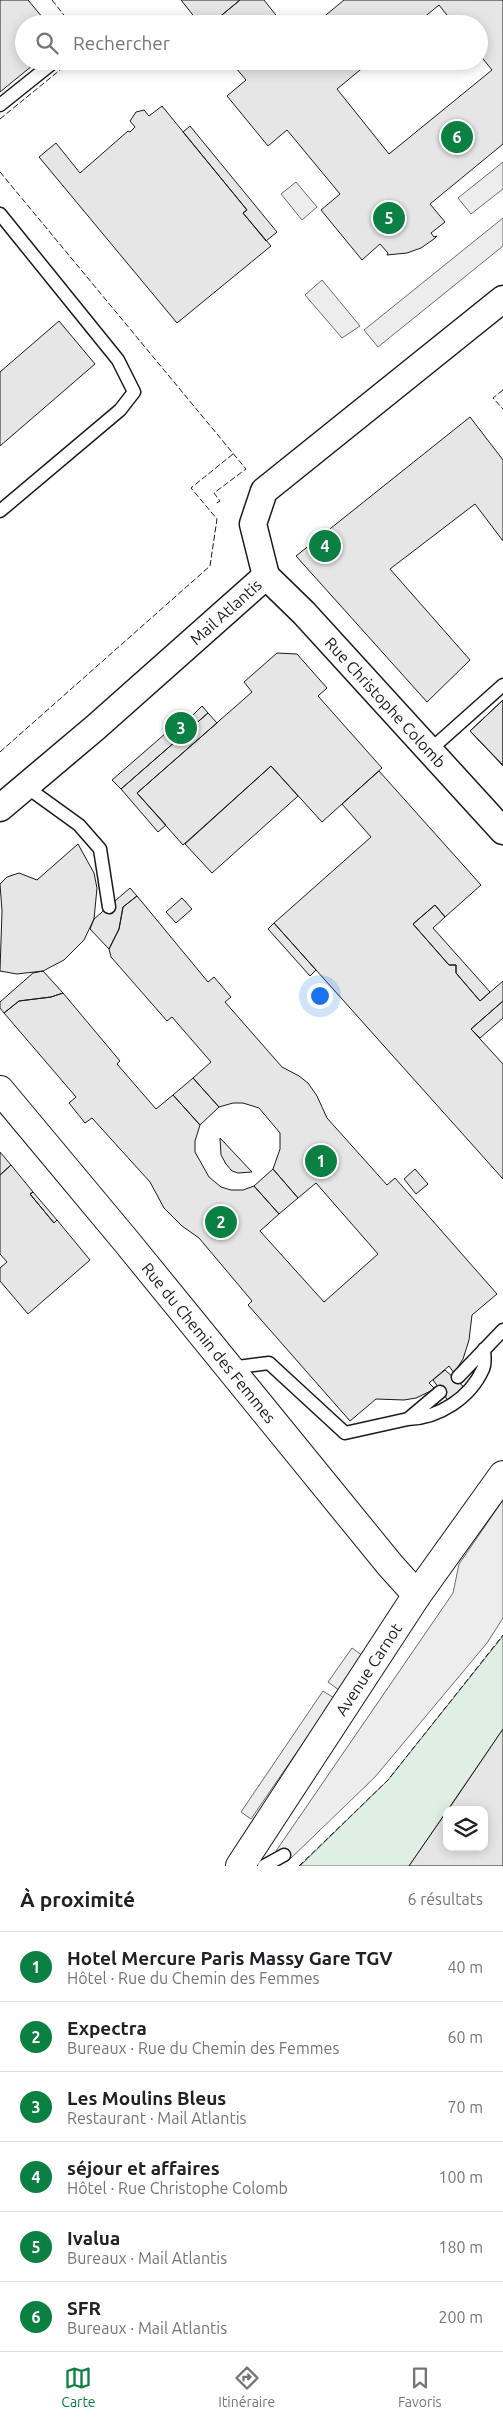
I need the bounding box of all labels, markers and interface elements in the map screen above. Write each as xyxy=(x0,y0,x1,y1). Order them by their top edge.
search box xyxy=(15,15,488,70)
icon: search xyxy=(33,29,61,57)
text: Rechercher xyxy=(73,32,170,54)
pin: 6 xyxy=(441,118,473,156)
pin: 5 xyxy=(373,199,405,237)
pin: 4 xyxy=(309,527,341,565)
street label: Mail Atlantis xyxy=(186,575,265,648)
street label: Rue Christophe Colomb xyxy=(322,633,450,771)
pin: 3 xyxy=(165,709,197,747)
your location xyxy=(307,983,333,1009)
pin: 1 xyxy=(305,1142,337,1180)
pin: 2 xyxy=(205,1203,237,1241)
street label: Rue du Chemin des Femmes xyxy=(138,1259,280,1427)
street label: Avenue Carnot xyxy=(332,1619,406,1719)
map controls xyxy=(443,1806,488,1851)
button: layers xyxy=(443,1806,488,1851)
text: À proximité xyxy=(20,1887,135,1911)
text: 6 résultats xyxy=(407,1890,483,1908)
text: Hotel Mercure Paris Massy Gare TGV xyxy=(67,1947,392,1969)
text: 1 xyxy=(31,1958,41,1976)
text: 40 m xyxy=(447,1958,483,1976)
text: Hôtel · Rue du Chemin des Femmes xyxy=(67,1969,320,1987)
text: Expectra xyxy=(67,2017,147,2039)
text: 2 xyxy=(31,2028,41,2046)
text: 60 m xyxy=(447,2028,483,2046)
text: Bureaux · Rue du Chemin des Femmes xyxy=(67,2039,339,2057)
text: Les Moulins Bleus xyxy=(67,2087,226,2109)
text: 3 xyxy=(31,2098,41,2116)
text: 70 m xyxy=(447,2098,483,2116)
text: Restaurant · Mail Atlantis xyxy=(67,2109,247,2127)
text: séjour et affaires xyxy=(67,2157,220,2179)
text: 4 xyxy=(31,2168,41,2186)
text: 100 m xyxy=(438,2168,483,2186)
text: Hôtel · Rue Christophe Colomb xyxy=(67,2179,288,2197)
text: Ivalua xyxy=(67,2227,120,2249)
text: 5 xyxy=(31,2238,41,2256)
text: 180 m xyxy=(438,2238,483,2256)
text: Bureaux · Mail Atlantis xyxy=(67,2249,227,2267)
text: SFR xyxy=(67,2297,101,2319)
text: 6 xyxy=(31,2308,41,2326)
text: 200 m xyxy=(438,2308,483,2326)
text: Bureaux · Mail Atlantis xyxy=(67,2319,227,2337)
tab: Carte xyxy=(61,2364,96,2410)
tab: Itinéraire xyxy=(218,2364,275,2410)
tab: Favoris xyxy=(398,2364,442,2410)

